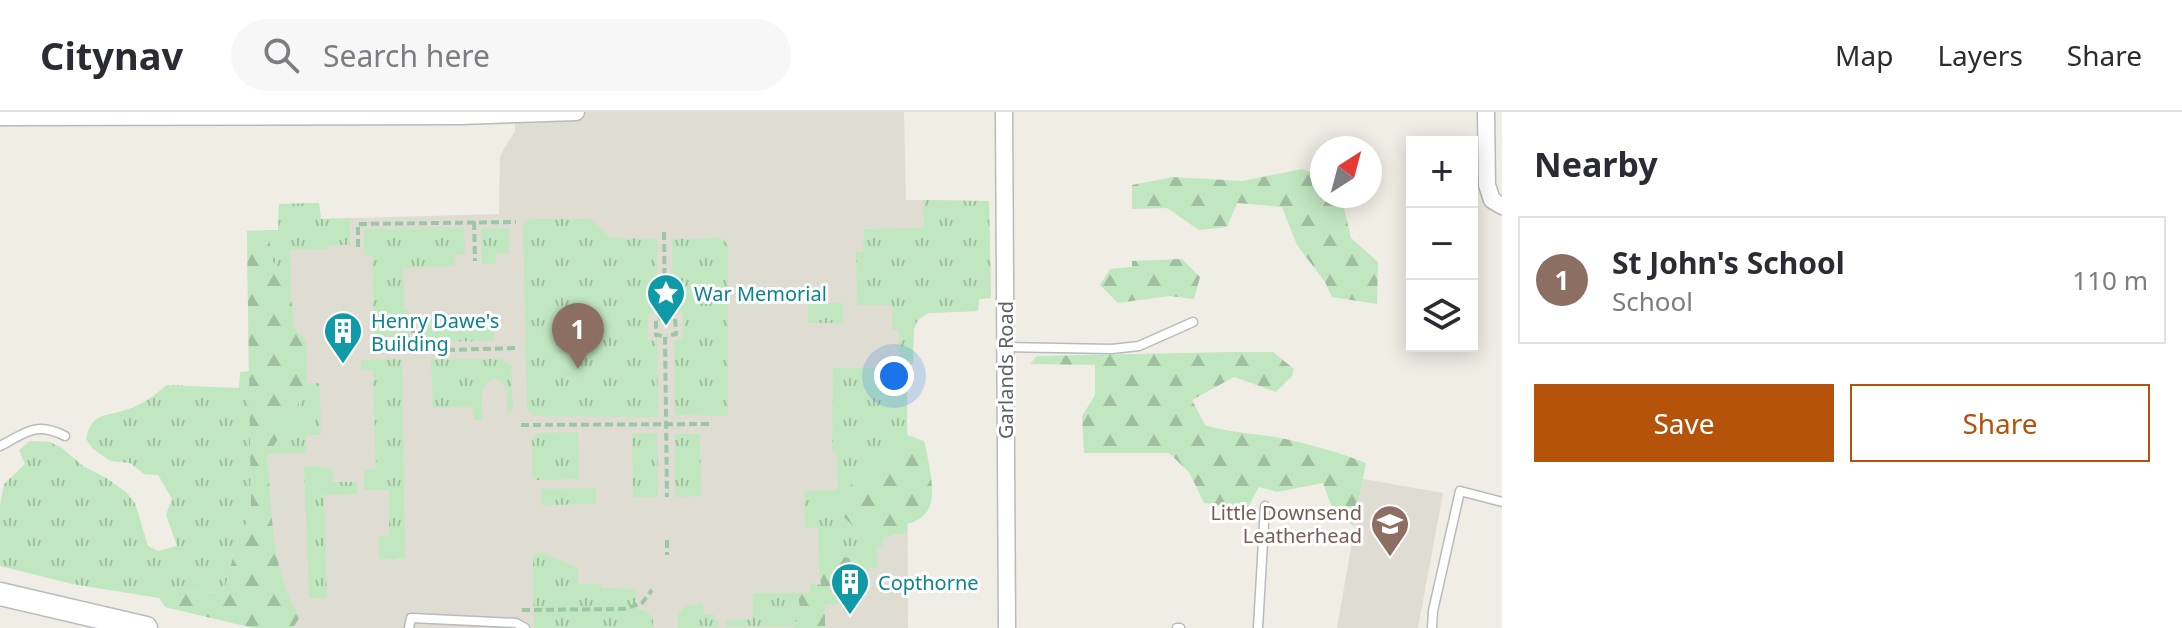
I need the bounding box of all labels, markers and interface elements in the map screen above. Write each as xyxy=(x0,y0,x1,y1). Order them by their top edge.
search box xyxy=(231,19,791,91)
text: Citynav xyxy=(40,29,183,81)
icon: search xyxy=(259,33,303,77)
text: Search here xyxy=(323,35,490,76)
text: Map xyxy=(1835,36,1893,74)
text: Layers xyxy=(1937,36,2023,74)
text: Share xyxy=(2067,36,2142,74)
north arrow xyxy=(1310,136,1382,208)
map controls xyxy=(1406,136,1478,352)
button: + xyxy=(1406,136,1478,208)
text: Nearby xyxy=(1534,141,1658,187)
button: − xyxy=(1406,208,1478,280)
text: St John's School xyxy=(1612,242,1845,283)
text: 1 xyxy=(1555,262,1569,298)
text: 110 m xyxy=(2072,262,2148,298)
place icon: War Memorial xyxy=(645,272,687,327)
place label: War Memorial xyxy=(694,280,827,307)
button: layers xyxy=(1406,280,1478,352)
text: School xyxy=(1612,283,1693,319)
street label: Garlands Road xyxy=(992,301,1019,439)
pin: 1 xyxy=(552,303,604,369)
place label: Henry Dawe's Building xyxy=(371,307,499,357)
building icon: Henry Dawe's Building xyxy=(322,310,364,365)
your location xyxy=(874,356,914,396)
button: Save xyxy=(1534,384,1834,462)
button: Share xyxy=(1850,384,2150,462)
place label: Little Downsend Leatherhead xyxy=(1210,499,1362,549)
school or university icon: Little Downsend Leatherhead xyxy=(1369,503,1411,558)
building icon: Copthorne xyxy=(829,561,871,616)
place label: Copthorne xyxy=(878,569,979,596)

